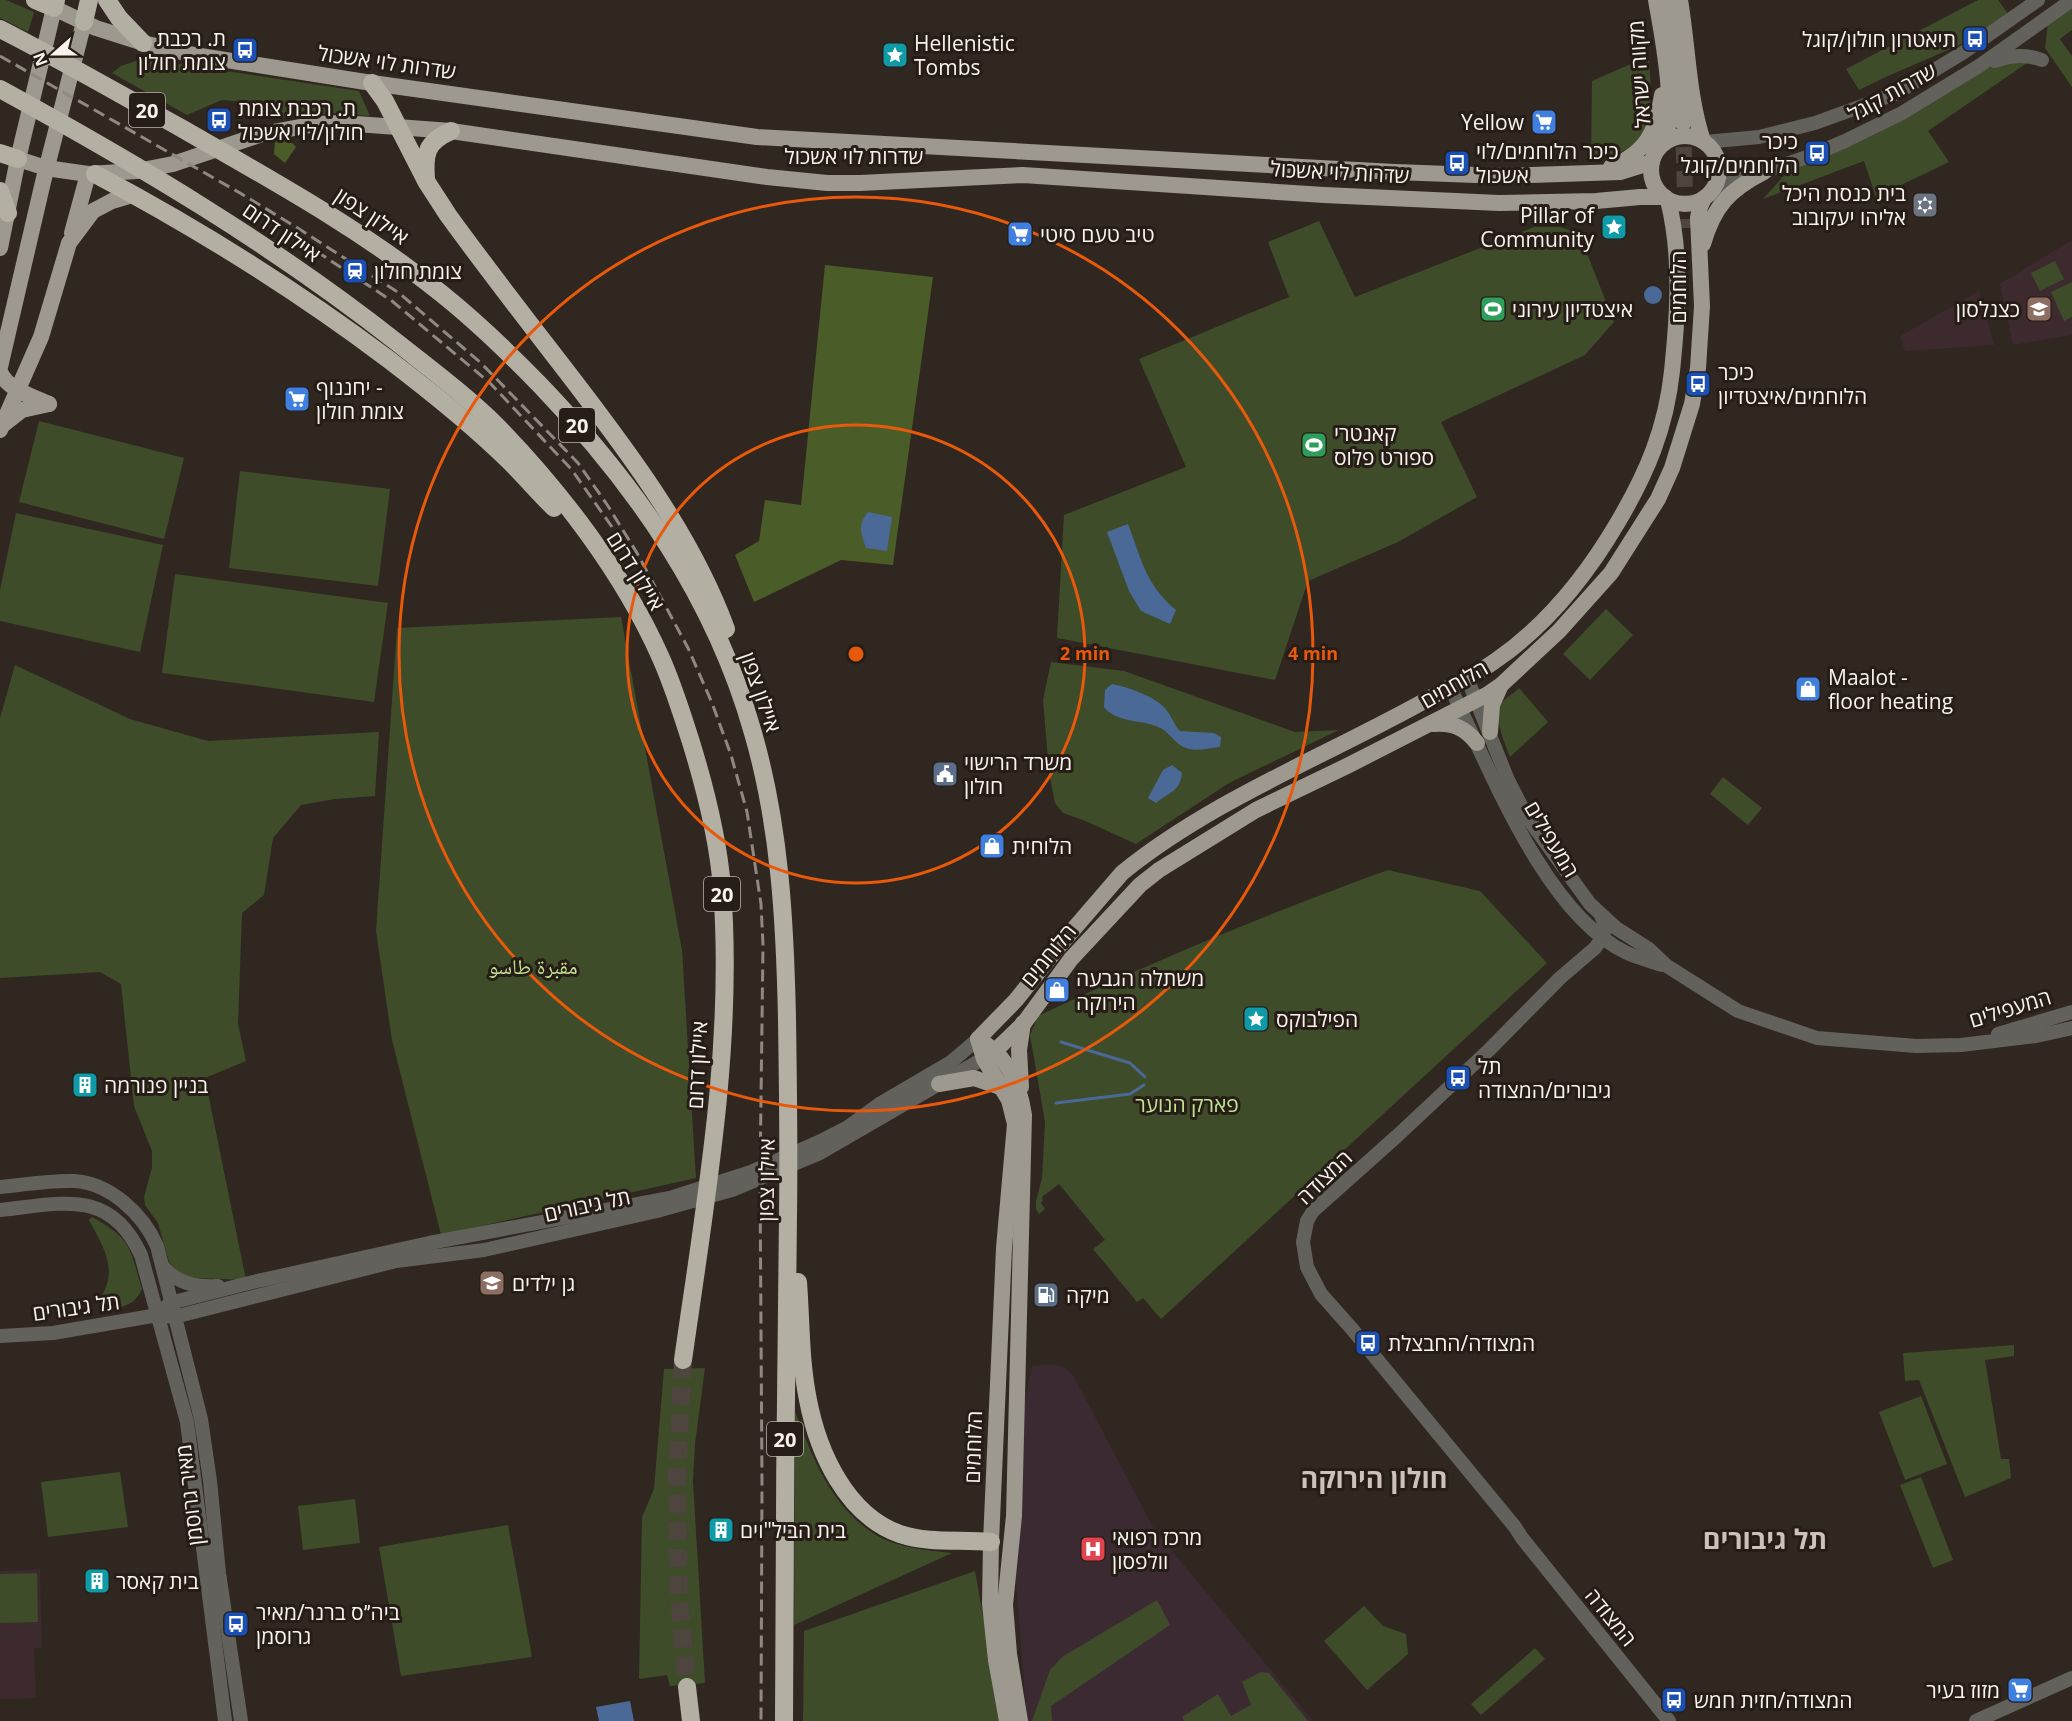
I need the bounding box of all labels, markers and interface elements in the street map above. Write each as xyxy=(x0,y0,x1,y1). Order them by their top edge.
street label: מקווה ישראל xyxy=(1621,19,1657,129)
north arrow xyxy=(24,24,84,84)
place label: ת. רכבת צומת חולון xyxy=(138,24,226,76)
bus stop icon: תיאטרון חולון/קוגל xyxy=(1960,24,1990,54)
place label: תיאטרון חולון/קוגל xyxy=(1802,25,1956,53)
place label: Hellenistic Tombs xyxy=(914,29,1015,81)
bus stop icon: ת. רכבת צומת חולון xyxy=(230,35,260,65)
street label: שדרות לוי אשכול xyxy=(316,38,458,86)
place icon: Hellenistic Tombs xyxy=(880,40,910,70)
text: N xyxy=(27,49,53,69)
street label: שדרות קוגל xyxy=(1843,56,1941,128)
road number: 20 xyxy=(129,93,165,127)
place label: ת. רכבת צומת חולון/לוי אשכול xyxy=(238,94,364,146)
bus stop icon: ת. רכבת צומת חולון/לוי אשכול xyxy=(204,105,234,135)
supermarket icon: Yellow xyxy=(1529,107,1559,137)
place label: Yellow xyxy=(1461,108,1525,136)
place label: כיכר הלוחמים/קוגל xyxy=(1681,127,1798,179)
place label: כיכר הלוחמים/לוי אשכול xyxy=(1476,137,1619,189)
bus stop icon: כיכר הלוחמים/קוגל xyxy=(1802,138,1832,168)
street label: שדרות לוי אשכול xyxy=(785,142,924,170)
bus stop icon: כיכר הלוחמים/לוי אשכול xyxy=(1442,148,1472,178)
street label: שדרות לוי אשכול xyxy=(1270,154,1410,190)
place label: בית כנסת היכל אליהו יעקובוב xyxy=(1782,179,1906,231)
street label: איילון צפון xyxy=(330,181,414,251)
synagogue icon: בית כנסת היכל אליהו יעקובוב xyxy=(1910,190,1940,220)
street label: איילון דרום xyxy=(238,196,326,268)
place label: Pillar of Community xyxy=(1480,201,1596,253)
place icon: Pillar of Community xyxy=(1599,212,1629,242)
supermarket icon: טיב טעם סיטי xyxy=(1005,219,1035,249)
place label: טיב טעם סיטי xyxy=(1040,220,1155,248)
street label: הלוחמים xyxy=(1664,250,1692,324)
station icon: צומת חולון xyxy=(340,256,370,286)
place label: צומת חולון xyxy=(374,257,462,285)
sports icon: איצטדיון עירוני xyxy=(1478,294,1508,324)
school or university icon: כצנלסון xyxy=(2024,294,2054,324)
place label: איצטדיון עירוני xyxy=(1512,295,1633,323)
place label: כצנלסון xyxy=(1956,295,2020,323)
place label: כיכר הלוחמים/איצטדיון xyxy=(1718,358,1867,410)
bus stop icon: כיכר הלוחמים/איצטדיון xyxy=(1683,369,1713,399)
place label: יחננוף - צומת חולון xyxy=(316,373,404,425)
supermarket icon: יחננוף - צומת חולון xyxy=(282,384,312,414)
road number: 20 xyxy=(559,408,595,442)
place label: קאנטרי ספורט פלוס xyxy=(1334,419,1434,471)
sports icon: קאנטרי ספורט פלוס xyxy=(1299,430,1329,460)
street label: איילון דרום xyxy=(601,526,671,616)
text: 2 min xyxy=(1060,641,1110,665)
text: 4 min xyxy=(1288,641,1338,665)
centre of rings xyxy=(846,644,866,664)
street label: איילון צפון xyxy=(734,648,788,736)
street label: הלוחמים xyxy=(1415,654,1493,714)
place label: Maalot - floor heating xyxy=(1828,663,1953,715)
shop icon: Maalot - floor heating xyxy=(1793,674,1823,704)
place label: משרד הרישוי חולון xyxy=(964,748,1072,800)
public building icon: משרד הרישוי חולון xyxy=(930,759,960,789)
street label: המעפילים xyxy=(1518,796,1586,882)
shop icon: הלוחית xyxy=(977,831,1007,861)
place label: הלוחית xyxy=(1012,832,1072,860)
road number: 20 xyxy=(704,877,740,911)
street label: הלוחמים xyxy=(1014,918,1082,992)
park label: مقبرة طاسو xyxy=(488,952,578,980)
place label: משתלה הגבעה הירוקה xyxy=(1076,964,1204,1016)
shop icon: משתלה הגבעה הירוקה xyxy=(1042,975,1072,1005)
street label: המעפילים xyxy=(1966,982,2054,1034)
place icon: הפילבוקס xyxy=(1241,1004,1271,1034)
place label: הפילבוקס xyxy=(1276,1005,1358,1033)
street label: איילון דרום xyxy=(681,1020,713,1110)
place label: תל גיבורים/המצודה xyxy=(1478,1052,1611,1104)
bus stop icon: תל גיבורים/המצודה xyxy=(1443,1063,1473,1093)
building icon: בניין פנורמה xyxy=(70,1070,100,1100)
place label: בניין פנורמה xyxy=(104,1071,208,1099)
park label: פארק הנוער xyxy=(1135,1090,1239,1118)
street label: איילון צפון xyxy=(751,1138,781,1222)
street label: המצודה xyxy=(1290,1144,1358,1210)
street label: תל גיבורים xyxy=(541,1182,633,1228)
school or university icon: גן ילדים xyxy=(477,1268,507,1298)
place label: גן ילדים xyxy=(512,1269,575,1297)
fuel station icon: מיקה xyxy=(1031,1280,1061,1310)
place label: מיקה xyxy=(1066,1281,1110,1309)
street label: תל גיבורים xyxy=(31,1287,121,1327)
bus stop icon: המצודה/החבצלת xyxy=(1353,1328,1383,1358)
place label: המצודה/החבצלת xyxy=(1388,1329,1535,1357)
street label: הלוחמים xyxy=(958,1410,988,1484)
road number: 20 xyxy=(767,1422,803,1456)
street label: מאיר גרוסמן xyxy=(169,1443,209,1547)
district label: חולון הירוקה xyxy=(1301,1459,1447,1496)
building icon: בית הביל"וים xyxy=(706,1515,736,1545)
place label: בית הביל"וים xyxy=(740,1516,846,1544)
district label: תל גיבורים xyxy=(1703,1520,1827,1557)
place label: מרכז רפואי וולפסון xyxy=(1112,1523,1202,1575)
hospital icon: מרכז רפואי וולפסון xyxy=(1078,1534,1108,1564)
building icon: בית קאסר xyxy=(82,1566,112,1596)
place label: בית קאסר xyxy=(116,1567,199,1595)
street label: המצודה xyxy=(1579,1582,1643,1652)
place label: ביה״ס ברנר/מאיר גרוסמן xyxy=(256,1598,400,1650)
bus stop icon: ביה״ס ברנר/מאיר גרוסמן xyxy=(221,1609,251,1639)
supermarket icon: מזוז בעיר xyxy=(2005,1675,2035,1705)
place label: מזוז בעיר xyxy=(1926,1676,2000,1704)
bus stop icon: המצודה/חזית חמש xyxy=(1659,1685,1689,1715)
place label: המצודה/חזית חמש xyxy=(1694,1686,1852,1714)

